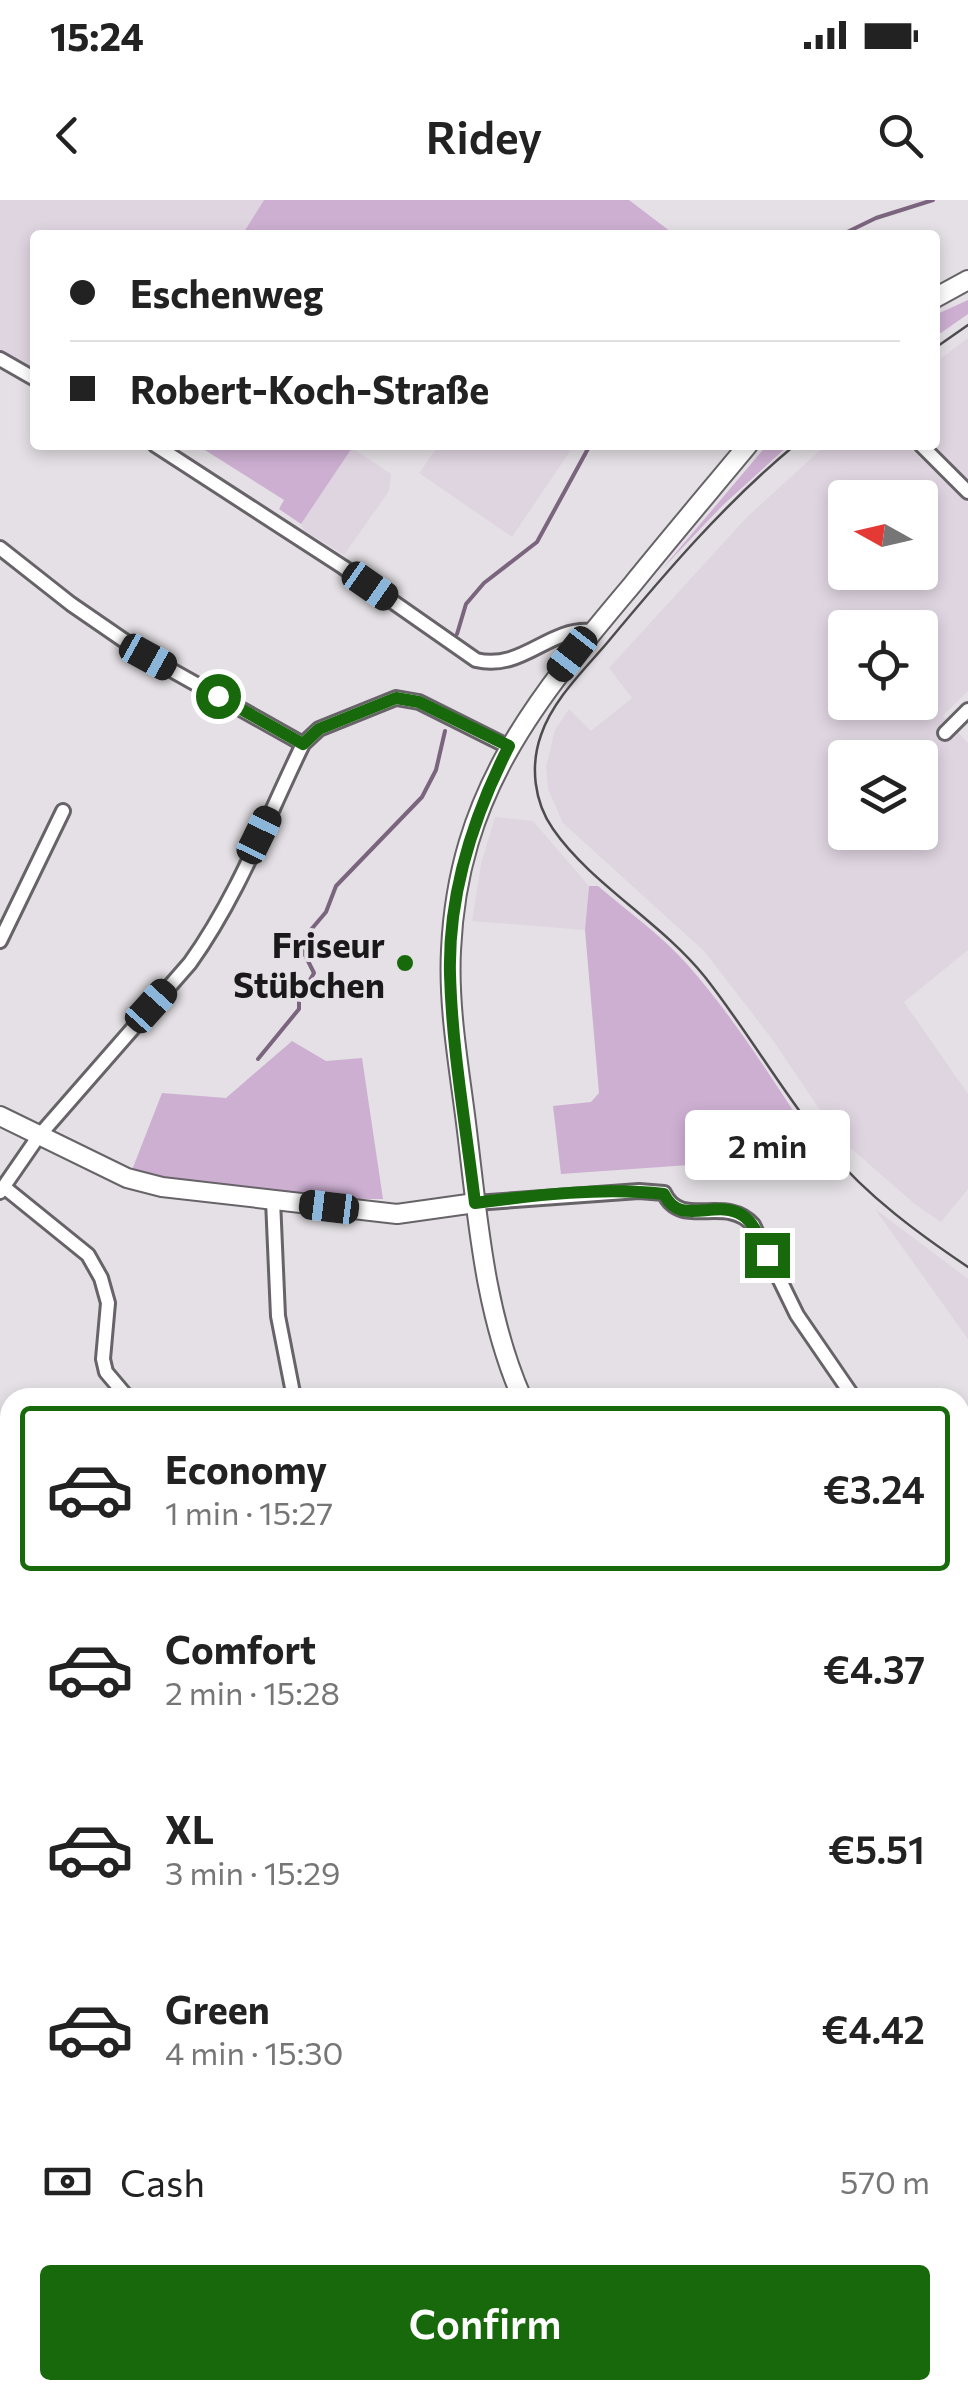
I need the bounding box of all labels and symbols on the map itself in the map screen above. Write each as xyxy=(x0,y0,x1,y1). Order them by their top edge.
north arrow xyxy=(828,480,938,590)
car xyxy=(337,557,403,615)
car xyxy=(542,621,602,687)
car xyxy=(114,629,182,685)
route start xyxy=(196,674,241,719)
car xyxy=(232,801,286,869)
place label: Friseur Stübchen xyxy=(233,922,385,1005)
marker: Friseur Stübchen xyxy=(394,952,416,974)
car xyxy=(120,974,182,1038)
callout: 2 min xyxy=(684,1110,850,1180)
car xyxy=(297,1188,361,1226)
route end xyxy=(745,1233,790,1278)

